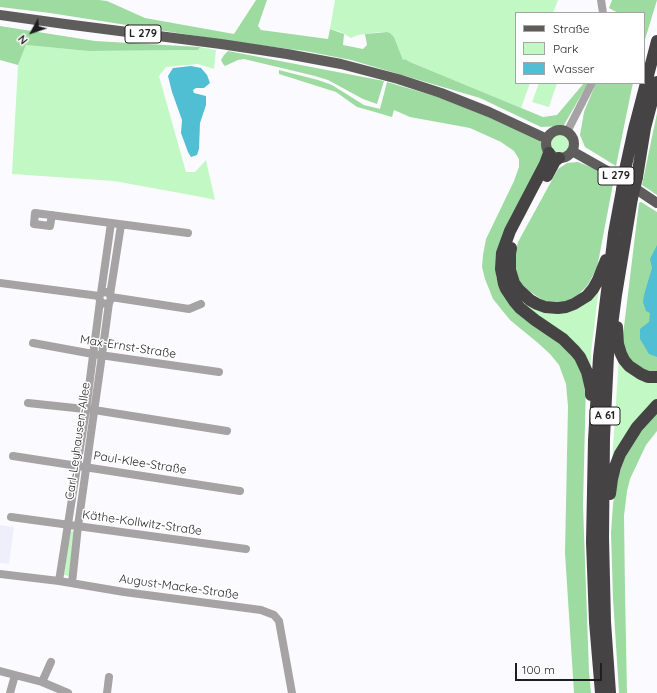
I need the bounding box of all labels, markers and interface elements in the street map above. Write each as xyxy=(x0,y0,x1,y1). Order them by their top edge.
north arrow xyxy=(12,12,52,52)
legend xyxy=(515,12,645,84)
text: Straße xyxy=(553,21,590,36)
road number: L 279 xyxy=(125,25,161,43)
text: N xyxy=(15,32,31,47)
text: Park xyxy=(553,41,578,56)
text: Wasser xyxy=(553,61,594,76)
road number: L 279 xyxy=(598,167,634,185)
street label: Max-Ernst-Straße xyxy=(79,332,177,362)
street label: Carl-Leyhausen-Allee xyxy=(63,381,93,501)
road number: A 61 xyxy=(590,407,620,425)
street label: Paul-Klee-Straße xyxy=(92,449,188,477)
street label: Käthe-Kollwitz-Straße xyxy=(81,507,203,539)
street label: August-Macke-Straße xyxy=(118,571,240,603)
scale bar xyxy=(517,655,604,681)
text: 100 m xyxy=(522,662,555,677)

